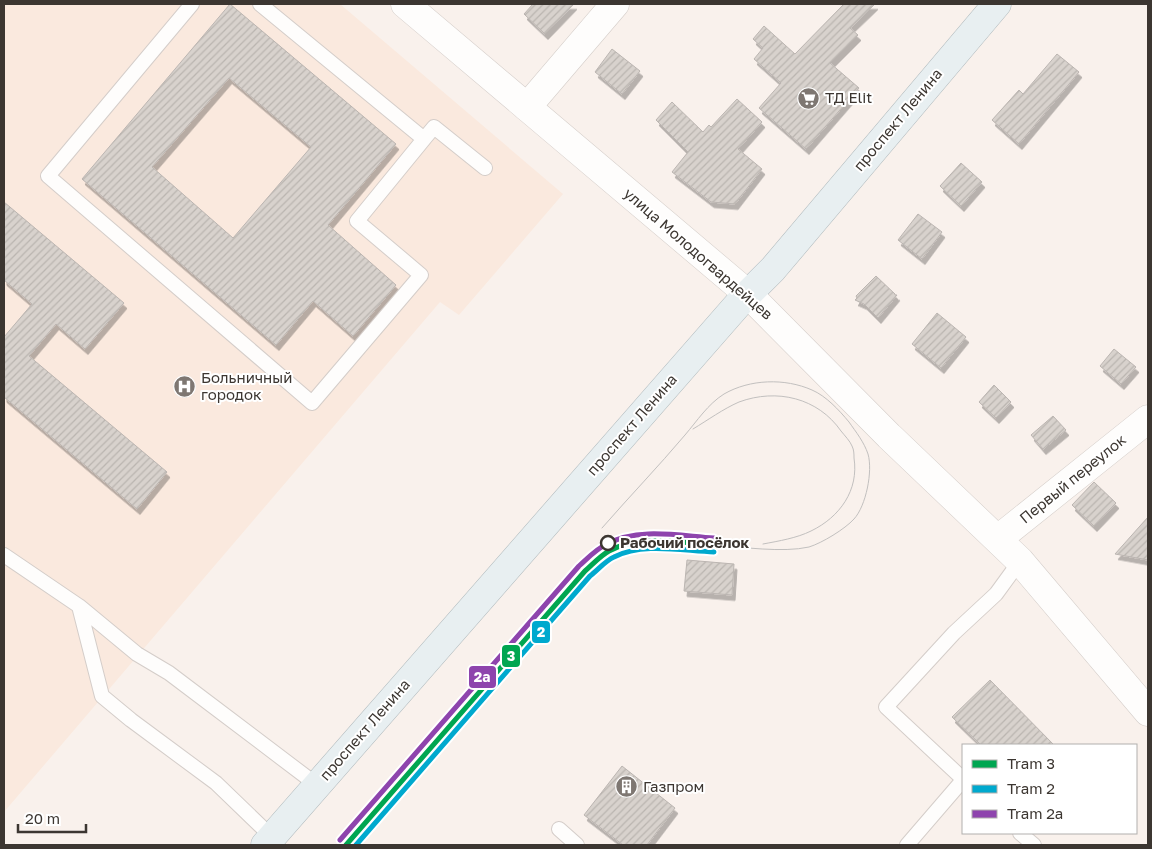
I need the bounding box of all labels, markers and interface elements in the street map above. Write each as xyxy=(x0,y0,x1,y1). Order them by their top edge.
street label: проспект Ленина xyxy=(849,64,945,174)
supermarket icon: ТД Elit xyxy=(797,86,821,110)
place label: ТД Elit xyxy=(825,88,872,106)
street label: улица Молодогвардейцев xyxy=(620,184,777,323)
place label: Больничный городок xyxy=(201,368,292,403)
street label: проспект Ленина xyxy=(582,370,680,479)
hospital icon: Больничный городок xyxy=(173,375,197,399)
street label: Первый переулок xyxy=(1016,430,1129,527)
place label: Рабочий посёлок xyxy=(620,533,750,551)
marker: Рабочий посёлок xyxy=(600,535,616,551)
line badge: 2 xyxy=(531,620,551,644)
text: 2 xyxy=(537,623,546,640)
line badge: 3 xyxy=(501,644,521,668)
text: 3 xyxy=(507,647,515,664)
line badge: 2а xyxy=(468,665,497,689)
text: 2а xyxy=(474,668,490,685)
street label: проспект Ленина xyxy=(315,675,413,784)
legend xyxy=(962,744,1137,834)
text: Tram 3 xyxy=(1007,754,1055,772)
building icon: Газпром xyxy=(615,775,639,799)
place label: Газпром xyxy=(643,777,704,795)
text: Tram 2 xyxy=(1007,779,1055,797)
scale bar xyxy=(18,802,85,834)
text: Tram 2а xyxy=(1007,804,1063,822)
text: 20 m xyxy=(25,809,60,827)

